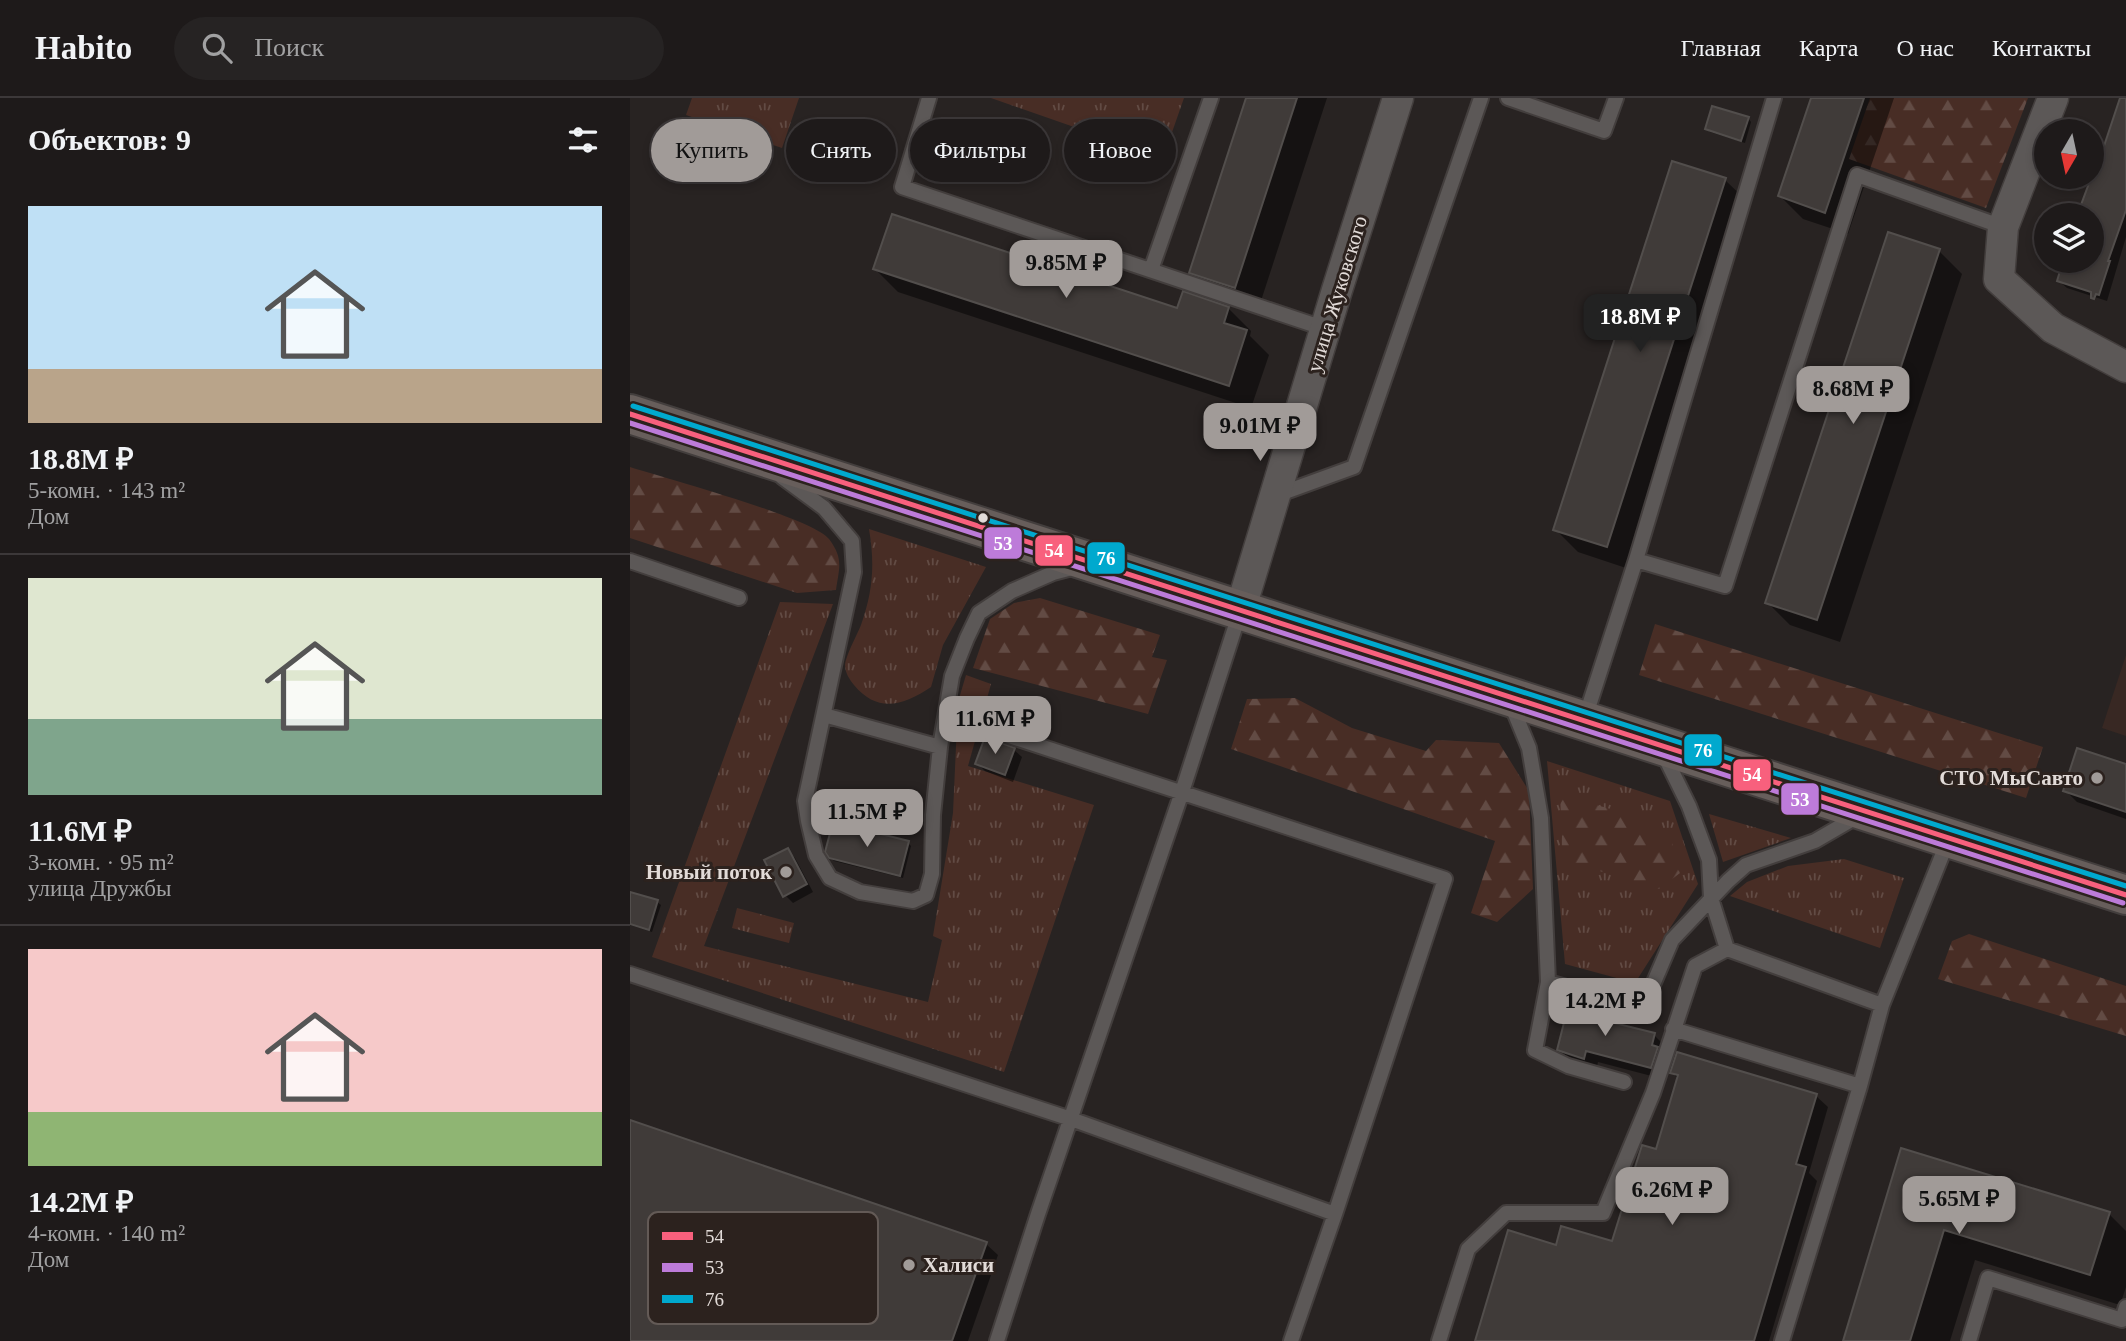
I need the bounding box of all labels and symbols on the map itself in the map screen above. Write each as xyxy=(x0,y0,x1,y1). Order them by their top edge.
north arrow xyxy=(2034,119,2104,189)
street label: улица Жуковского xyxy=(1302,213,1372,375)
pin: 9.85M ₽ xyxy=(1001,240,1131,300)
pin: 18.8M ₽ xyxy=(1575,294,1705,354)
pin: 8.68M ₽ xyxy=(1788,366,1918,426)
pin: 9.01M ₽ xyxy=(1195,404,1325,463)
unlabelled marker xyxy=(976,511,990,525)
line badge: 53 xyxy=(983,526,1023,560)
text: 53 xyxy=(994,533,1013,554)
line badge: 54 xyxy=(1034,534,1074,567)
text: 54 xyxy=(1045,540,1064,561)
line badge: 76 xyxy=(1086,541,1126,575)
text: 76 xyxy=(1097,548,1116,569)
pin: 11.6M ₽ xyxy=(930,696,1060,756)
line badge: 76 xyxy=(1683,733,1723,767)
text: 76 xyxy=(1694,740,1713,761)
line badge: 54 xyxy=(1732,758,1772,792)
text: 54 xyxy=(1743,764,1762,785)
place label: СТО МыСавто xyxy=(1939,766,2083,790)
marker: СТО МыСавто xyxy=(2089,770,2105,786)
line badge: 53 xyxy=(1780,782,1820,816)
text: 53 xyxy=(1791,789,1810,810)
pin: 11.5M ₽ xyxy=(802,790,932,849)
place label: Новый поток xyxy=(646,860,773,884)
marker: Новый поток xyxy=(778,864,794,880)
pin: 14.2M ₽ xyxy=(1540,978,1670,1038)
pin: 6.26M ₽ xyxy=(1607,1168,1737,1227)
pin: 5.65M ₽ xyxy=(1894,1176,2024,1236)
legend xyxy=(648,1212,878,1324)
text: 54 xyxy=(705,1226,725,1247)
place label: Халиси xyxy=(923,1253,994,1277)
text: 53 xyxy=(705,1257,724,1278)
marker: Халиси xyxy=(901,1257,917,1273)
text: 76 xyxy=(705,1289,724,1310)

